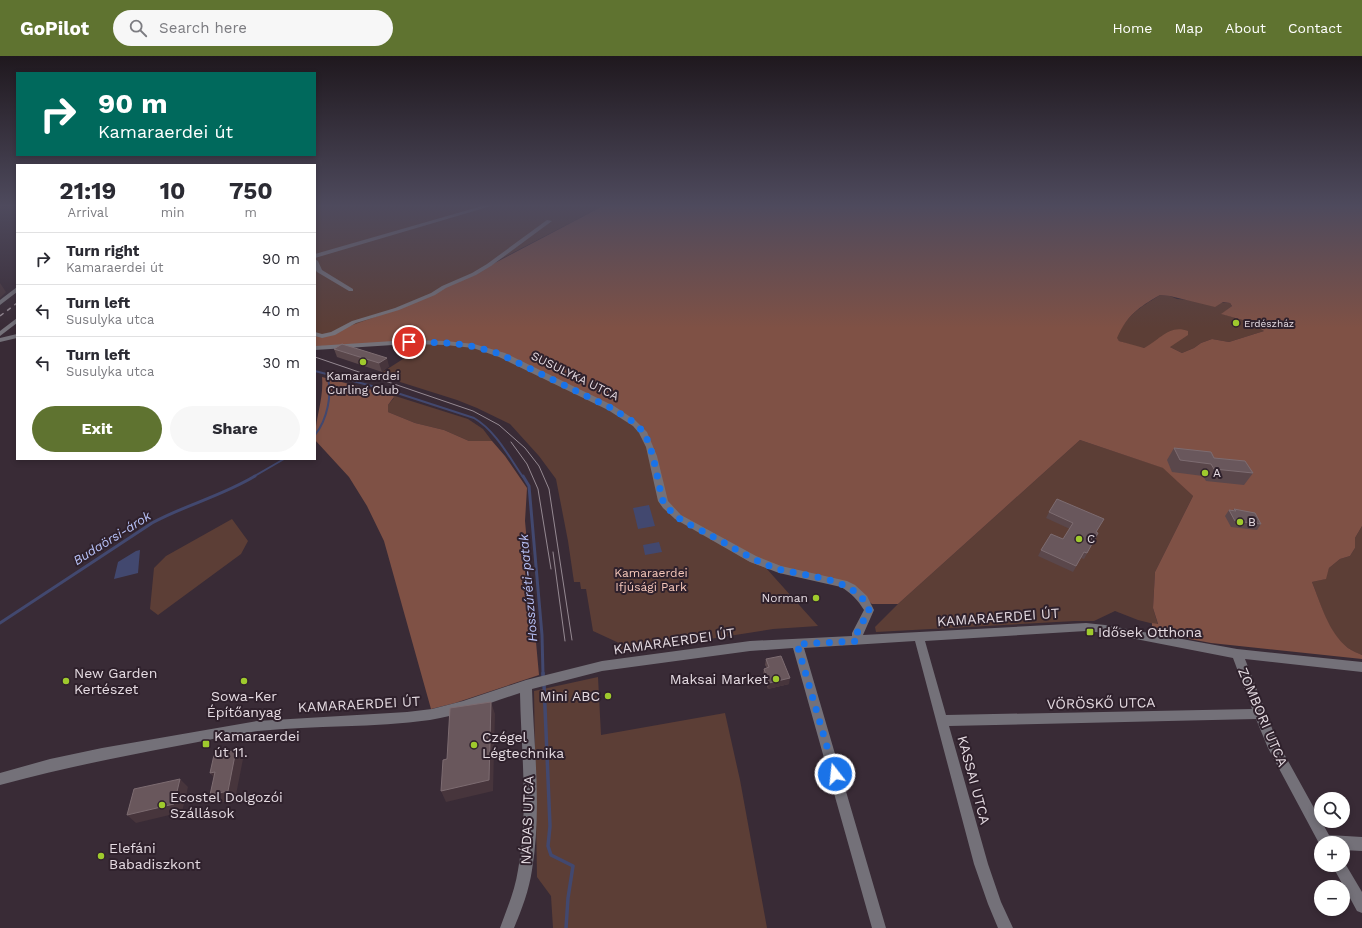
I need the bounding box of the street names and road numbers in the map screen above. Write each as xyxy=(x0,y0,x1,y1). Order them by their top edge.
street label: SUSULYKA UTCA xyxy=(529,349,621,403)
street label: KAMARAERDEI ÚT xyxy=(936,605,1060,629)
street label: KAMARAERDEI ÚT xyxy=(612,624,736,657)
street label: ZOMBORI UTCA xyxy=(1235,665,1291,769)
street label: KAMARAERDEI ÚT xyxy=(297,693,421,715)
street label: VÖRÖSKŐ UTCA xyxy=(1046,694,1156,712)
street label: KASSAI UTCA xyxy=(954,734,994,826)
street label: NÁDAS UTCA xyxy=(517,775,537,865)

